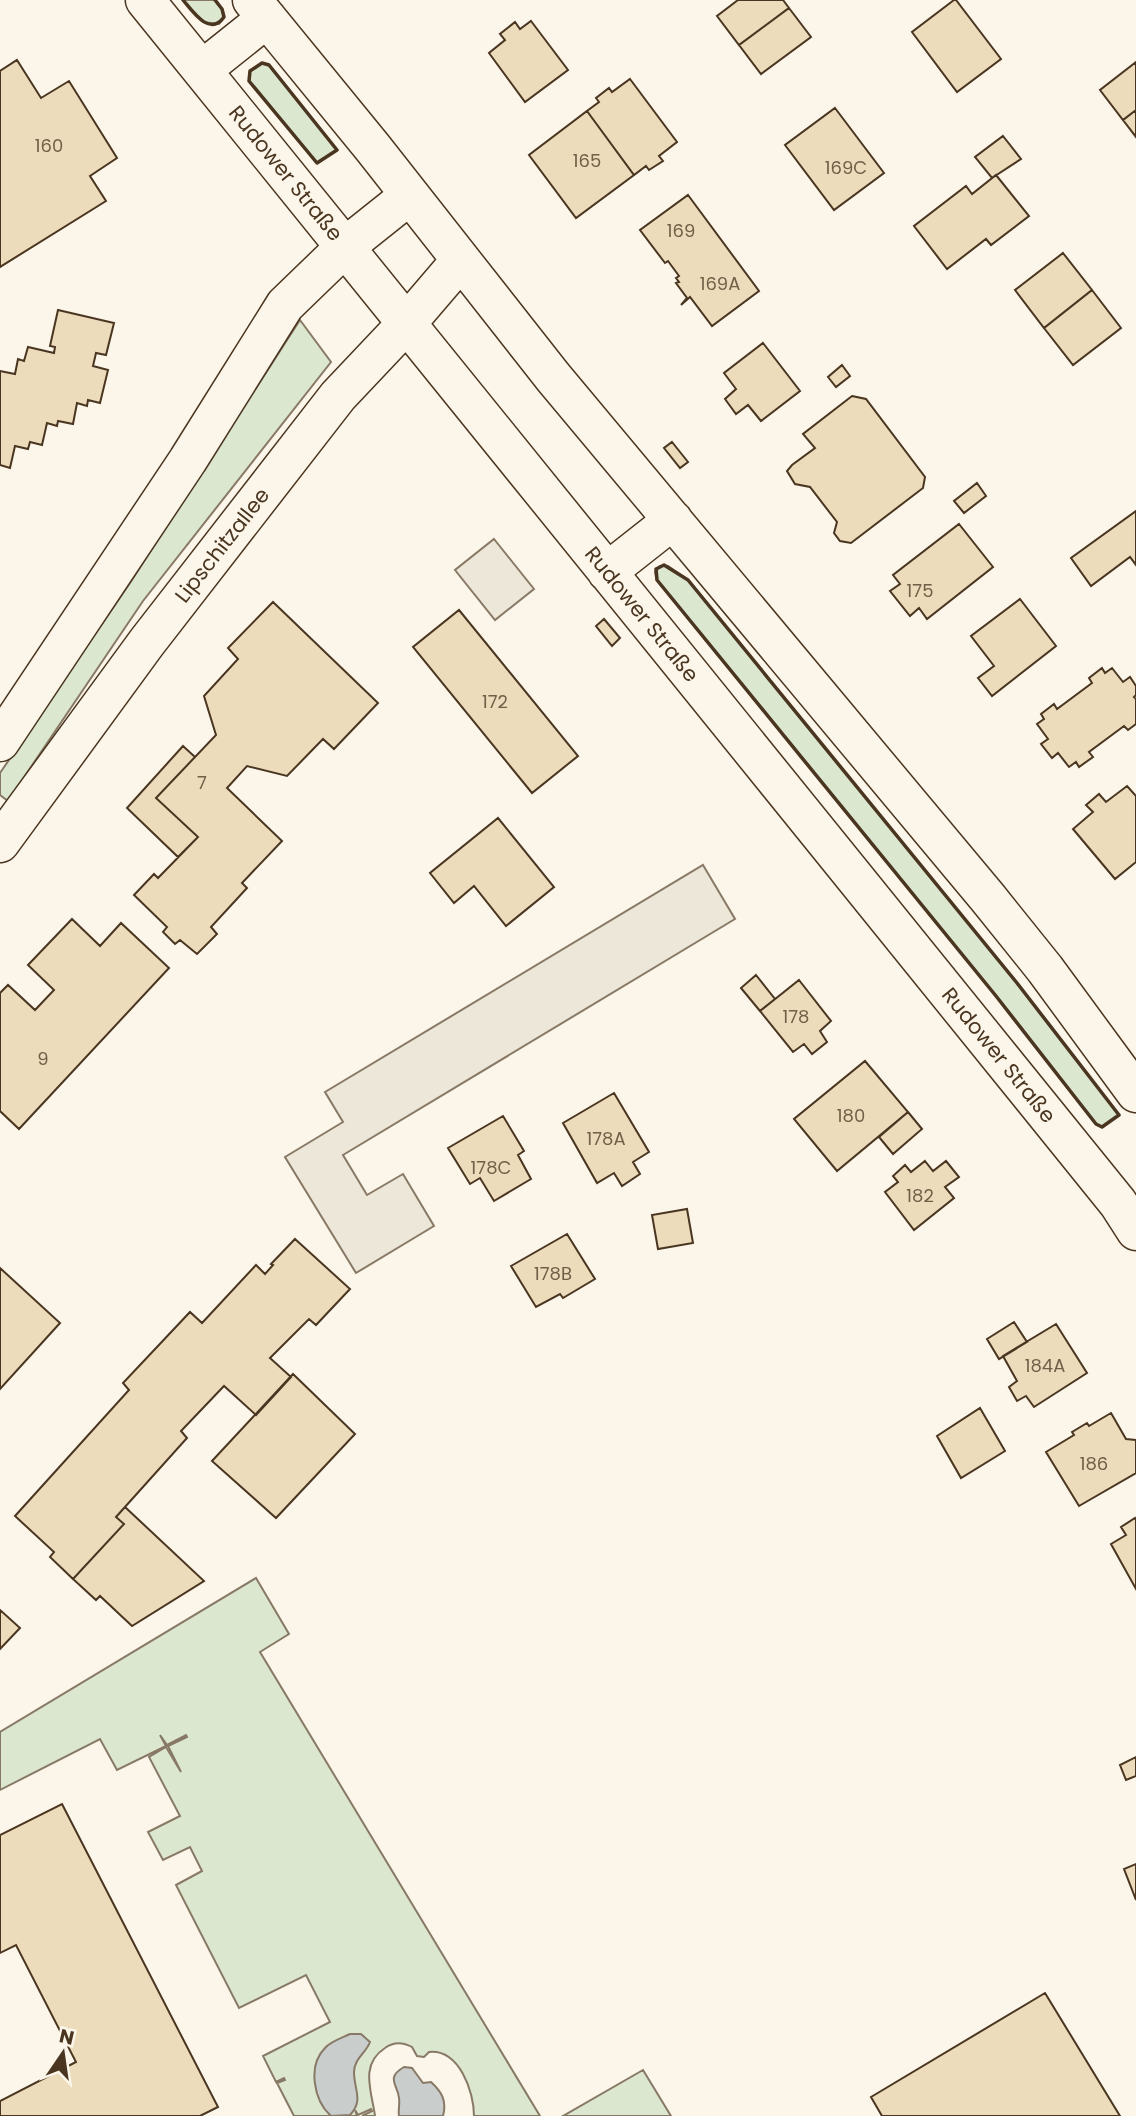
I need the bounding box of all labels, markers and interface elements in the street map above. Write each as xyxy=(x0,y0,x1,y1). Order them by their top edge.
street label: Rudower Straße xyxy=(222,99,350,247)
house number: 160 xyxy=(35,133,63,158)
house number: 165 xyxy=(573,148,601,173)
house number: 169C xyxy=(825,155,867,180)
house number: 169 xyxy=(667,218,695,243)
house number: 169A xyxy=(700,271,740,296)
street label: Lipschitzallee xyxy=(168,481,276,609)
street label: Rudower Straße xyxy=(578,540,706,688)
house number: 175 xyxy=(907,578,933,603)
house number: 172 xyxy=(482,689,508,714)
house number: 7 xyxy=(197,770,207,795)
street label: Rudower Straße xyxy=(935,981,1063,1129)
house number: 178 xyxy=(783,1004,809,1029)
house number: 9 xyxy=(37,1046,49,1071)
house number: 180 xyxy=(837,1103,865,1128)
house number: 178A xyxy=(586,1126,626,1151)
house number: 178C xyxy=(471,1155,511,1180)
house number: 182 xyxy=(906,1183,934,1208)
house number: 178B xyxy=(534,1261,572,1286)
house number: 184A xyxy=(1025,1353,1065,1378)
house number: 186 xyxy=(1080,1451,1108,1476)
north arrow xyxy=(28,2018,98,2088)
text: N xyxy=(57,2022,77,2052)

